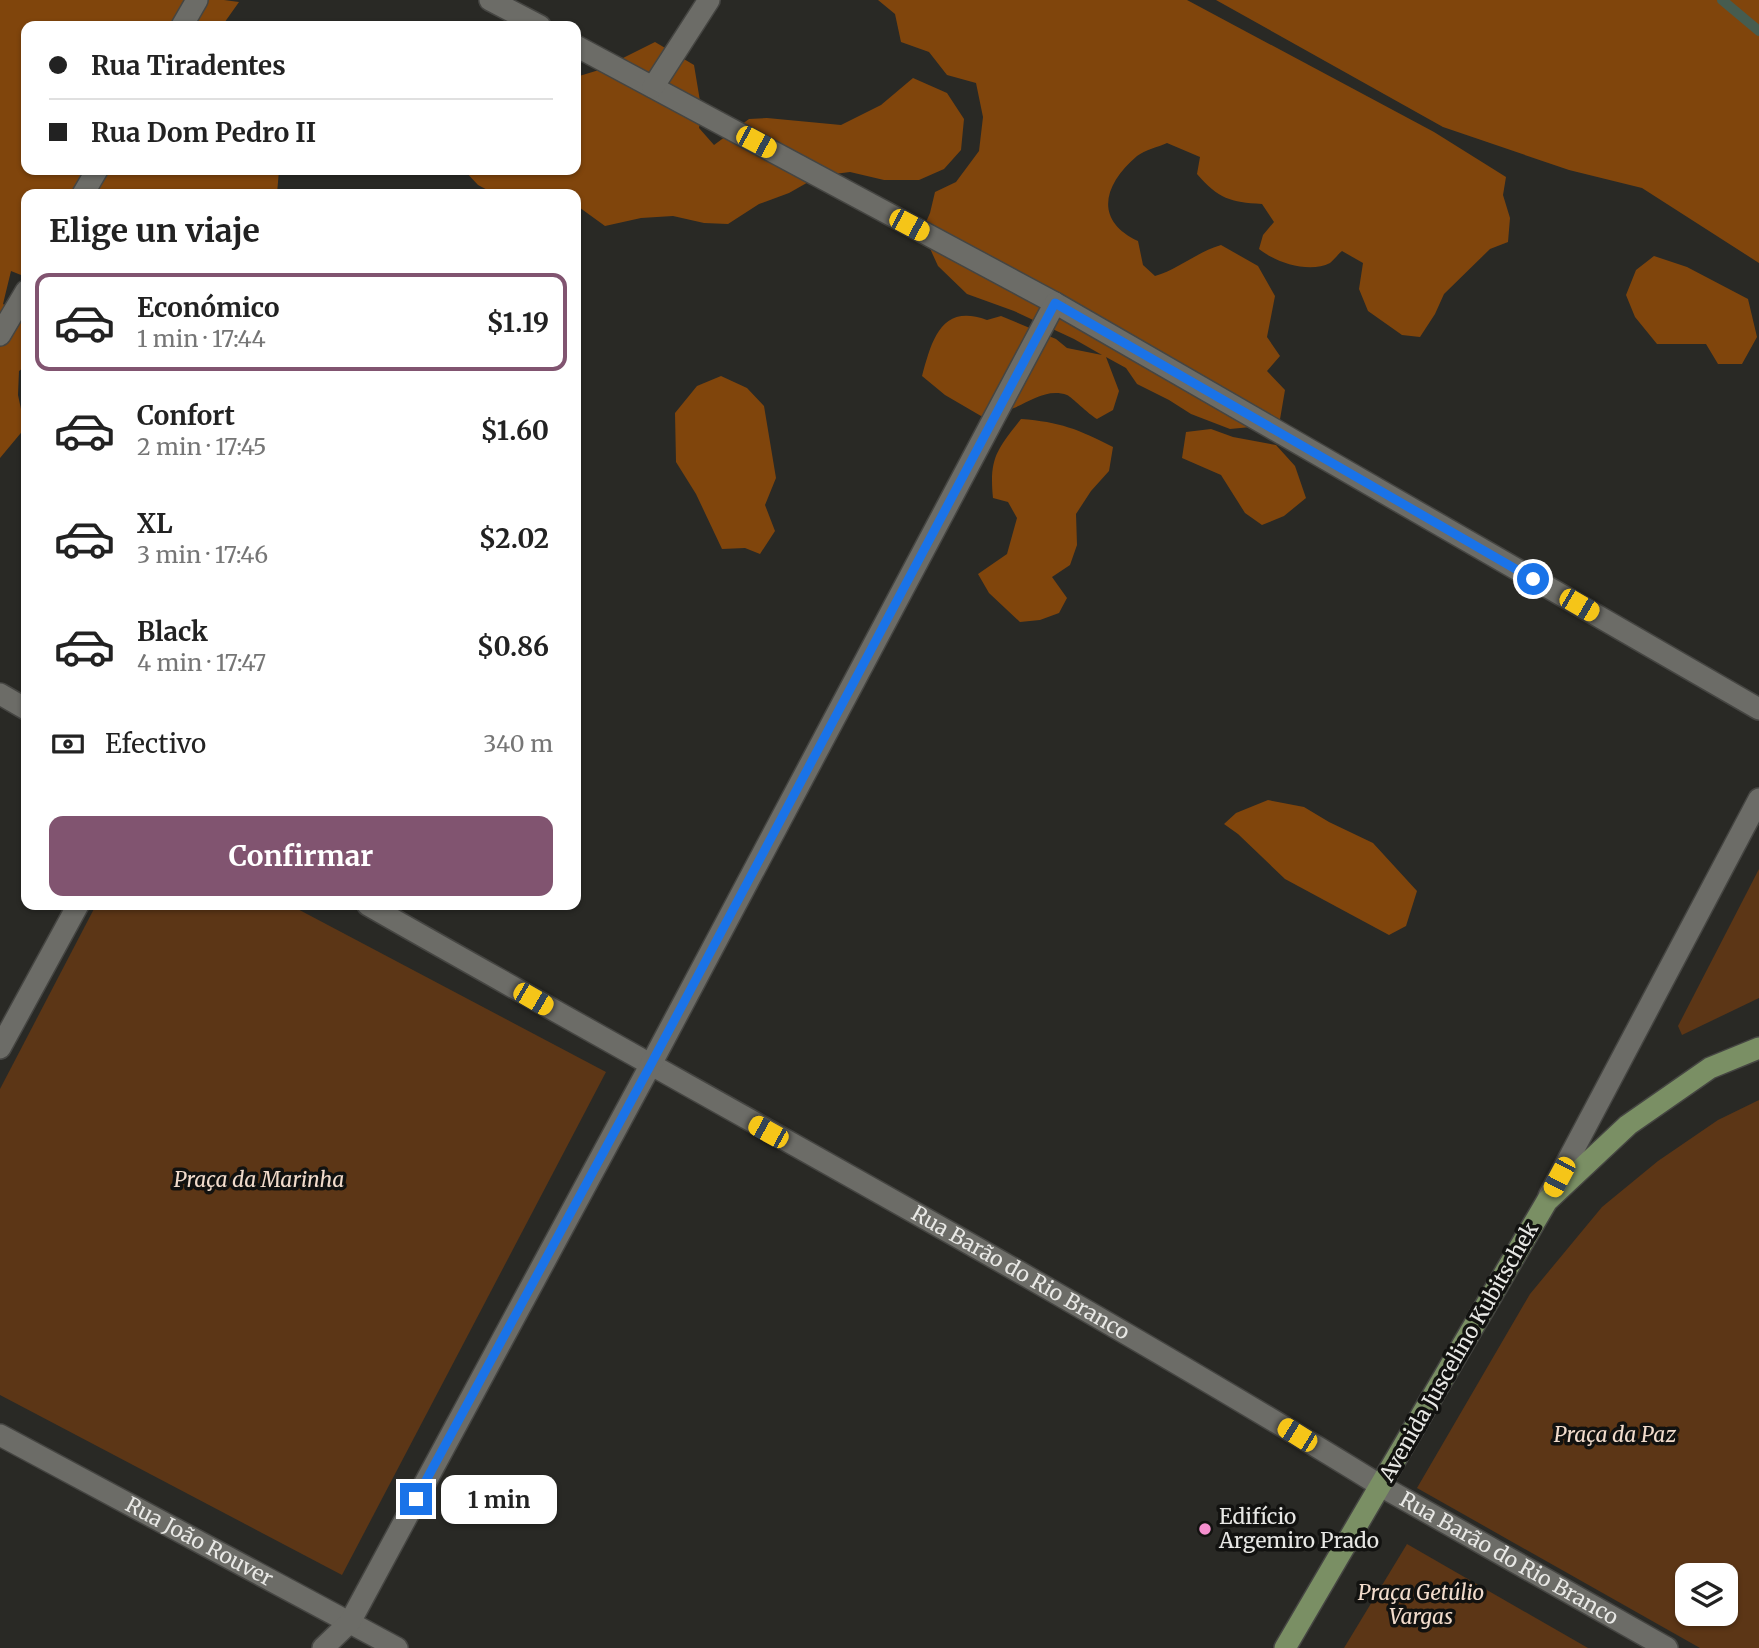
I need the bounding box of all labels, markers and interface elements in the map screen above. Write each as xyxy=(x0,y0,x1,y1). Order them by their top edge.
text: Rua Tiradentes xyxy=(91,49,286,82)
text: Rua Dom Pedro II xyxy=(91,116,316,149)
car xyxy=(733,123,780,161)
car xyxy=(886,206,933,244)
text: Elige un viaje xyxy=(49,211,260,251)
icon: car xyxy=(53,291,116,354)
text: Económico xyxy=(137,291,280,324)
text: $1.19 xyxy=(486,306,549,339)
text: 1 min · 17:44 xyxy=(137,324,266,353)
icon: car xyxy=(53,399,116,462)
text: Confort xyxy=(137,399,235,432)
text: $1.60 xyxy=(480,414,549,447)
text: 2 min · 17:45 xyxy=(137,432,266,461)
icon: car xyxy=(53,507,116,570)
text: XL xyxy=(137,507,173,540)
text: $2.02 xyxy=(479,522,549,555)
text: 3 min · 17:46 xyxy=(137,540,268,569)
route start xyxy=(1517,563,1549,595)
car xyxy=(1556,585,1603,625)
icon: car xyxy=(53,615,116,678)
text: Black xyxy=(137,615,208,648)
text: $0.86 xyxy=(477,630,549,663)
text: 4 min · 17:47 xyxy=(137,648,266,677)
icon: cash xyxy=(49,725,87,763)
text: Efectivo xyxy=(105,727,206,760)
text: 340 m xyxy=(483,729,553,758)
button: Confirmar xyxy=(49,816,553,896)
car xyxy=(510,979,557,1019)
car xyxy=(745,1113,792,1151)
car xyxy=(1540,1154,1579,1200)
park label: Praça da Marinha xyxy=(174,1166,344,1193)
street label: Rua Barão do Rio Branco xyxy=(907,1199,1135,1346)
street label: Avenida Juscelino Kubitschek xyxy=(1373,1217,1544,1487)
car xyxy=(1274,1415,1321,1455)
park label: Praça da Paz xyxy=(1554,1421,1677,1448)
callout: 1 min xyxy=(440,1474,556,1524)
route end xyxy=(400,1483,432,1515)
text: 1 min xyxy=(468,1485,530,1514)
street label: Rua Barão do Rio Branco xyxy=(1395,1485,1623,1631)
street label: Rua João Rouver xyxy=(121,1491,278,1592)
place label: Edifício Argemiro Prado xyxy=(1218,1503,1379,1554)
marker: Edifício Argemiro Prado xyxy=(1197,1521,1213,1537)
map controls xyxy=(1675,1563,1738,1626)
button: layers xyxy=(1675,1563,1738,1626)
park label: Praça Getúlio Vargas xyxy=(1358,1579,1484,1630)

